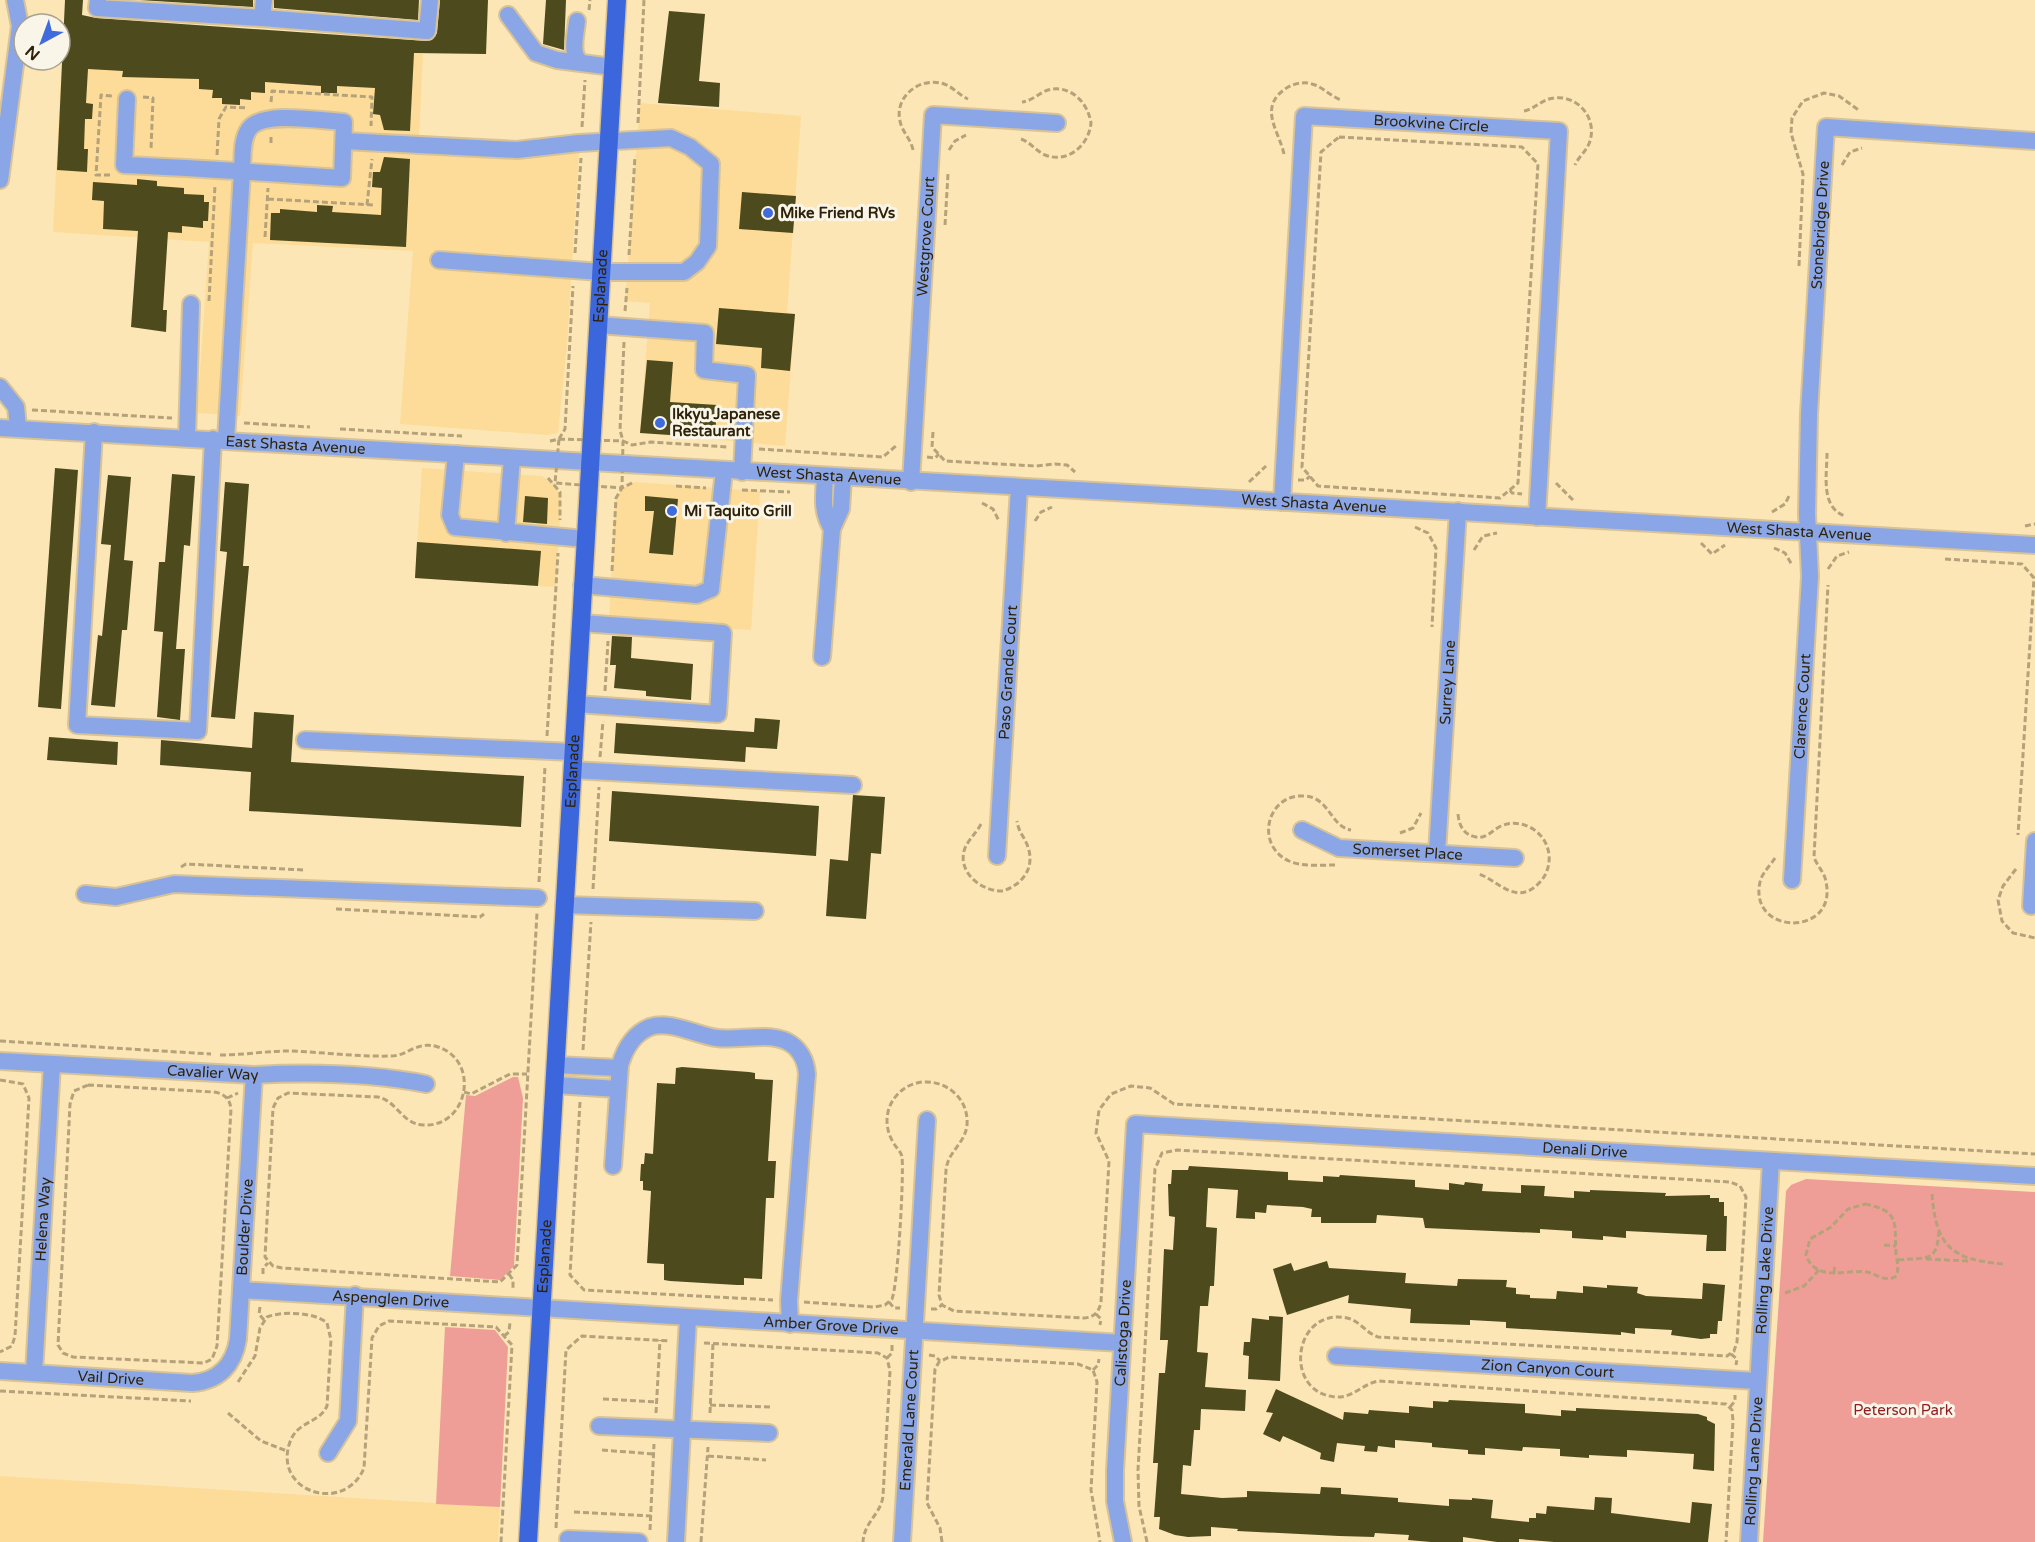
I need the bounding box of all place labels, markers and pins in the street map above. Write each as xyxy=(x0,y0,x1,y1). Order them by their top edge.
place label: Mike Friend RVs xyxy=(780,204,895,222)
marker: Mike Friend RVs xyxy=(761,206,775,220)
place label: Ikkyu Japanese Restaurant xyxy=(672,405,781,440)
marker: Ikkyu Japanese Restaurant xyxy=(653,416,667,430)
place label: Mi Taquito Grill xyxy=(684,502,792,521)
marker: Mi Taquito Grill xyxy=(665,504,679,518)

